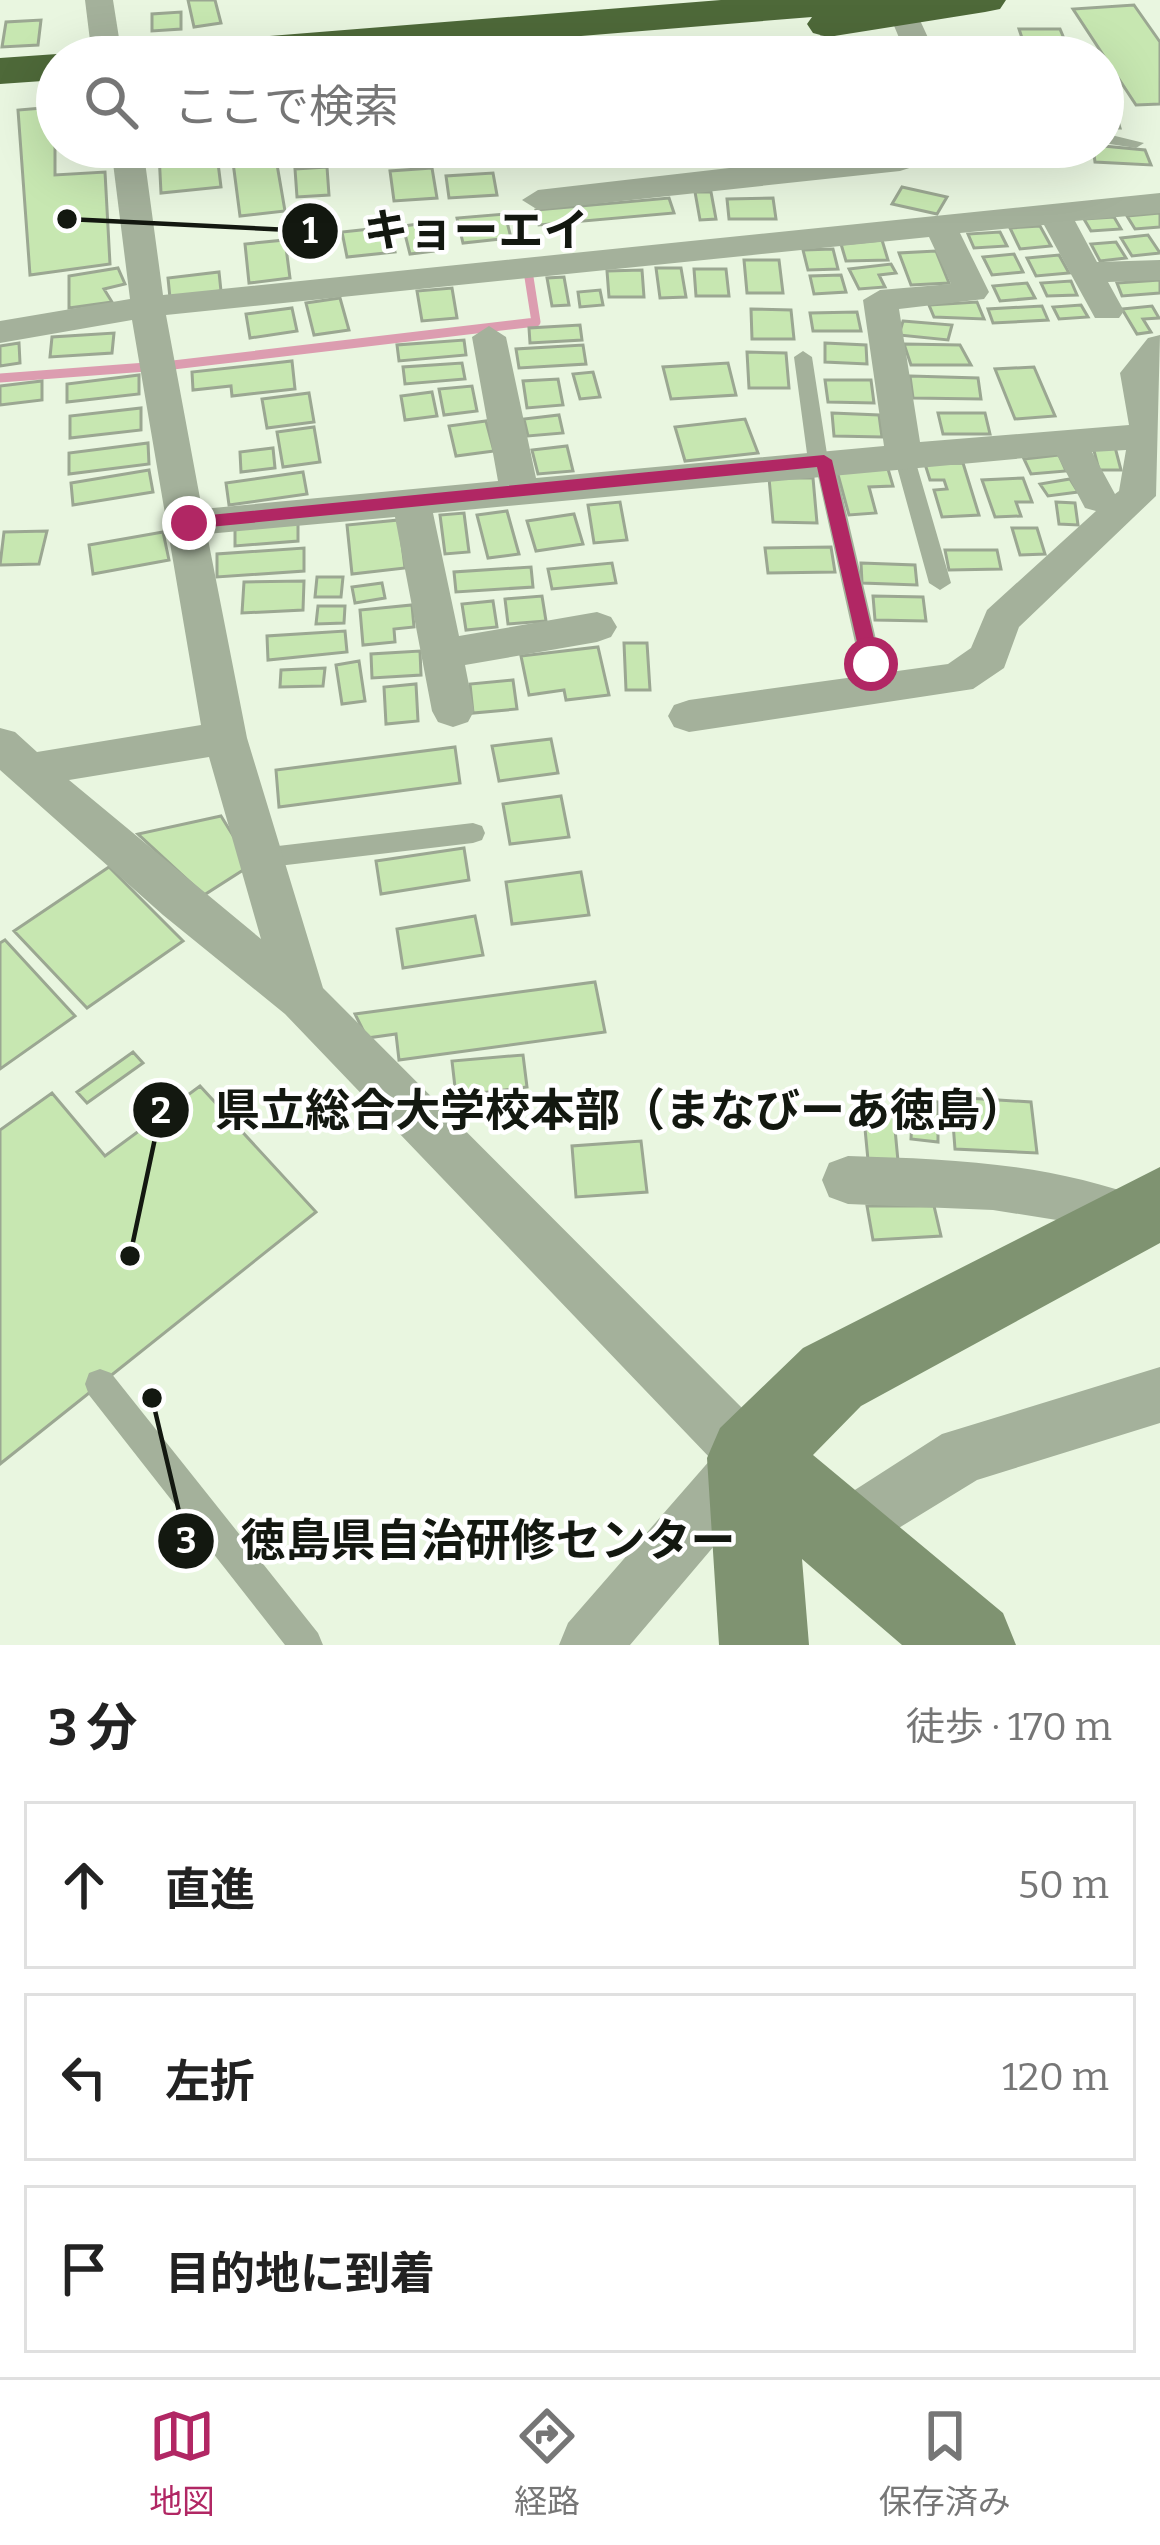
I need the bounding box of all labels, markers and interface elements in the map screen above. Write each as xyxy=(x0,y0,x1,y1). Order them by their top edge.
search box xyxy=(36,36,1124,168)
icon: search xyxy=(78,69,144,135)
text: ここで検索 xyxy=(174,80,399,134)
callout: キョーエイ xyxy=(280,190,613,271)
text: キョーエイ xyxy=(363,204,589,258)
text: 1 xyxy=(302,209,318,253)
route end xyxy=(162,496,216,550)
route start xyxy=(844,637,898,691)
callout: 県立総合大学校本部（まなびーあ徳島） xyxy=(131,1070,1049,1151)
text: 県立総合大学校本部（まなびーあ徳島） xyxy=(215,1084,1025,1138)
text: 2 xyxy=(151,1089,171,1133)
callout: 徳島県自治研修センター xyxy=(156,1500,759,1581)
text: 徳島県自治研修センター xyxy=(240,1514,736,1568)
text: 3 xyxy=(176,1519,196,1563)
text: 3 分 xyxy=(48,1697,138,1759)
text: 徒歩 · 170 m xyxy=(906,1704,1112,1750)
icon: ahead xyxy=(51,1852,117,1918)
text: 50 m xyxy=(1018,1862,1109,1908)
text: 直進 xyxy=(165,1863,255,1917)
icon: left xyxy=(51,2044,117,2110)
text: 120 m xyxy=(1002,2054,1109,2100)
text: 左折 xyxy=(165,2055,255,2109)
icon: arrive xyxy=(51,2236,117,2302)
text: 目的地に到着 xyxy=(165,2247,435,2301)
tab: 地図 xyxy=(149,2403,215,2523)
tab: 経路 xyxy=(514,2403,580,2523)
tab: 保存済み xyxy=(879,2403,1011,2523)

